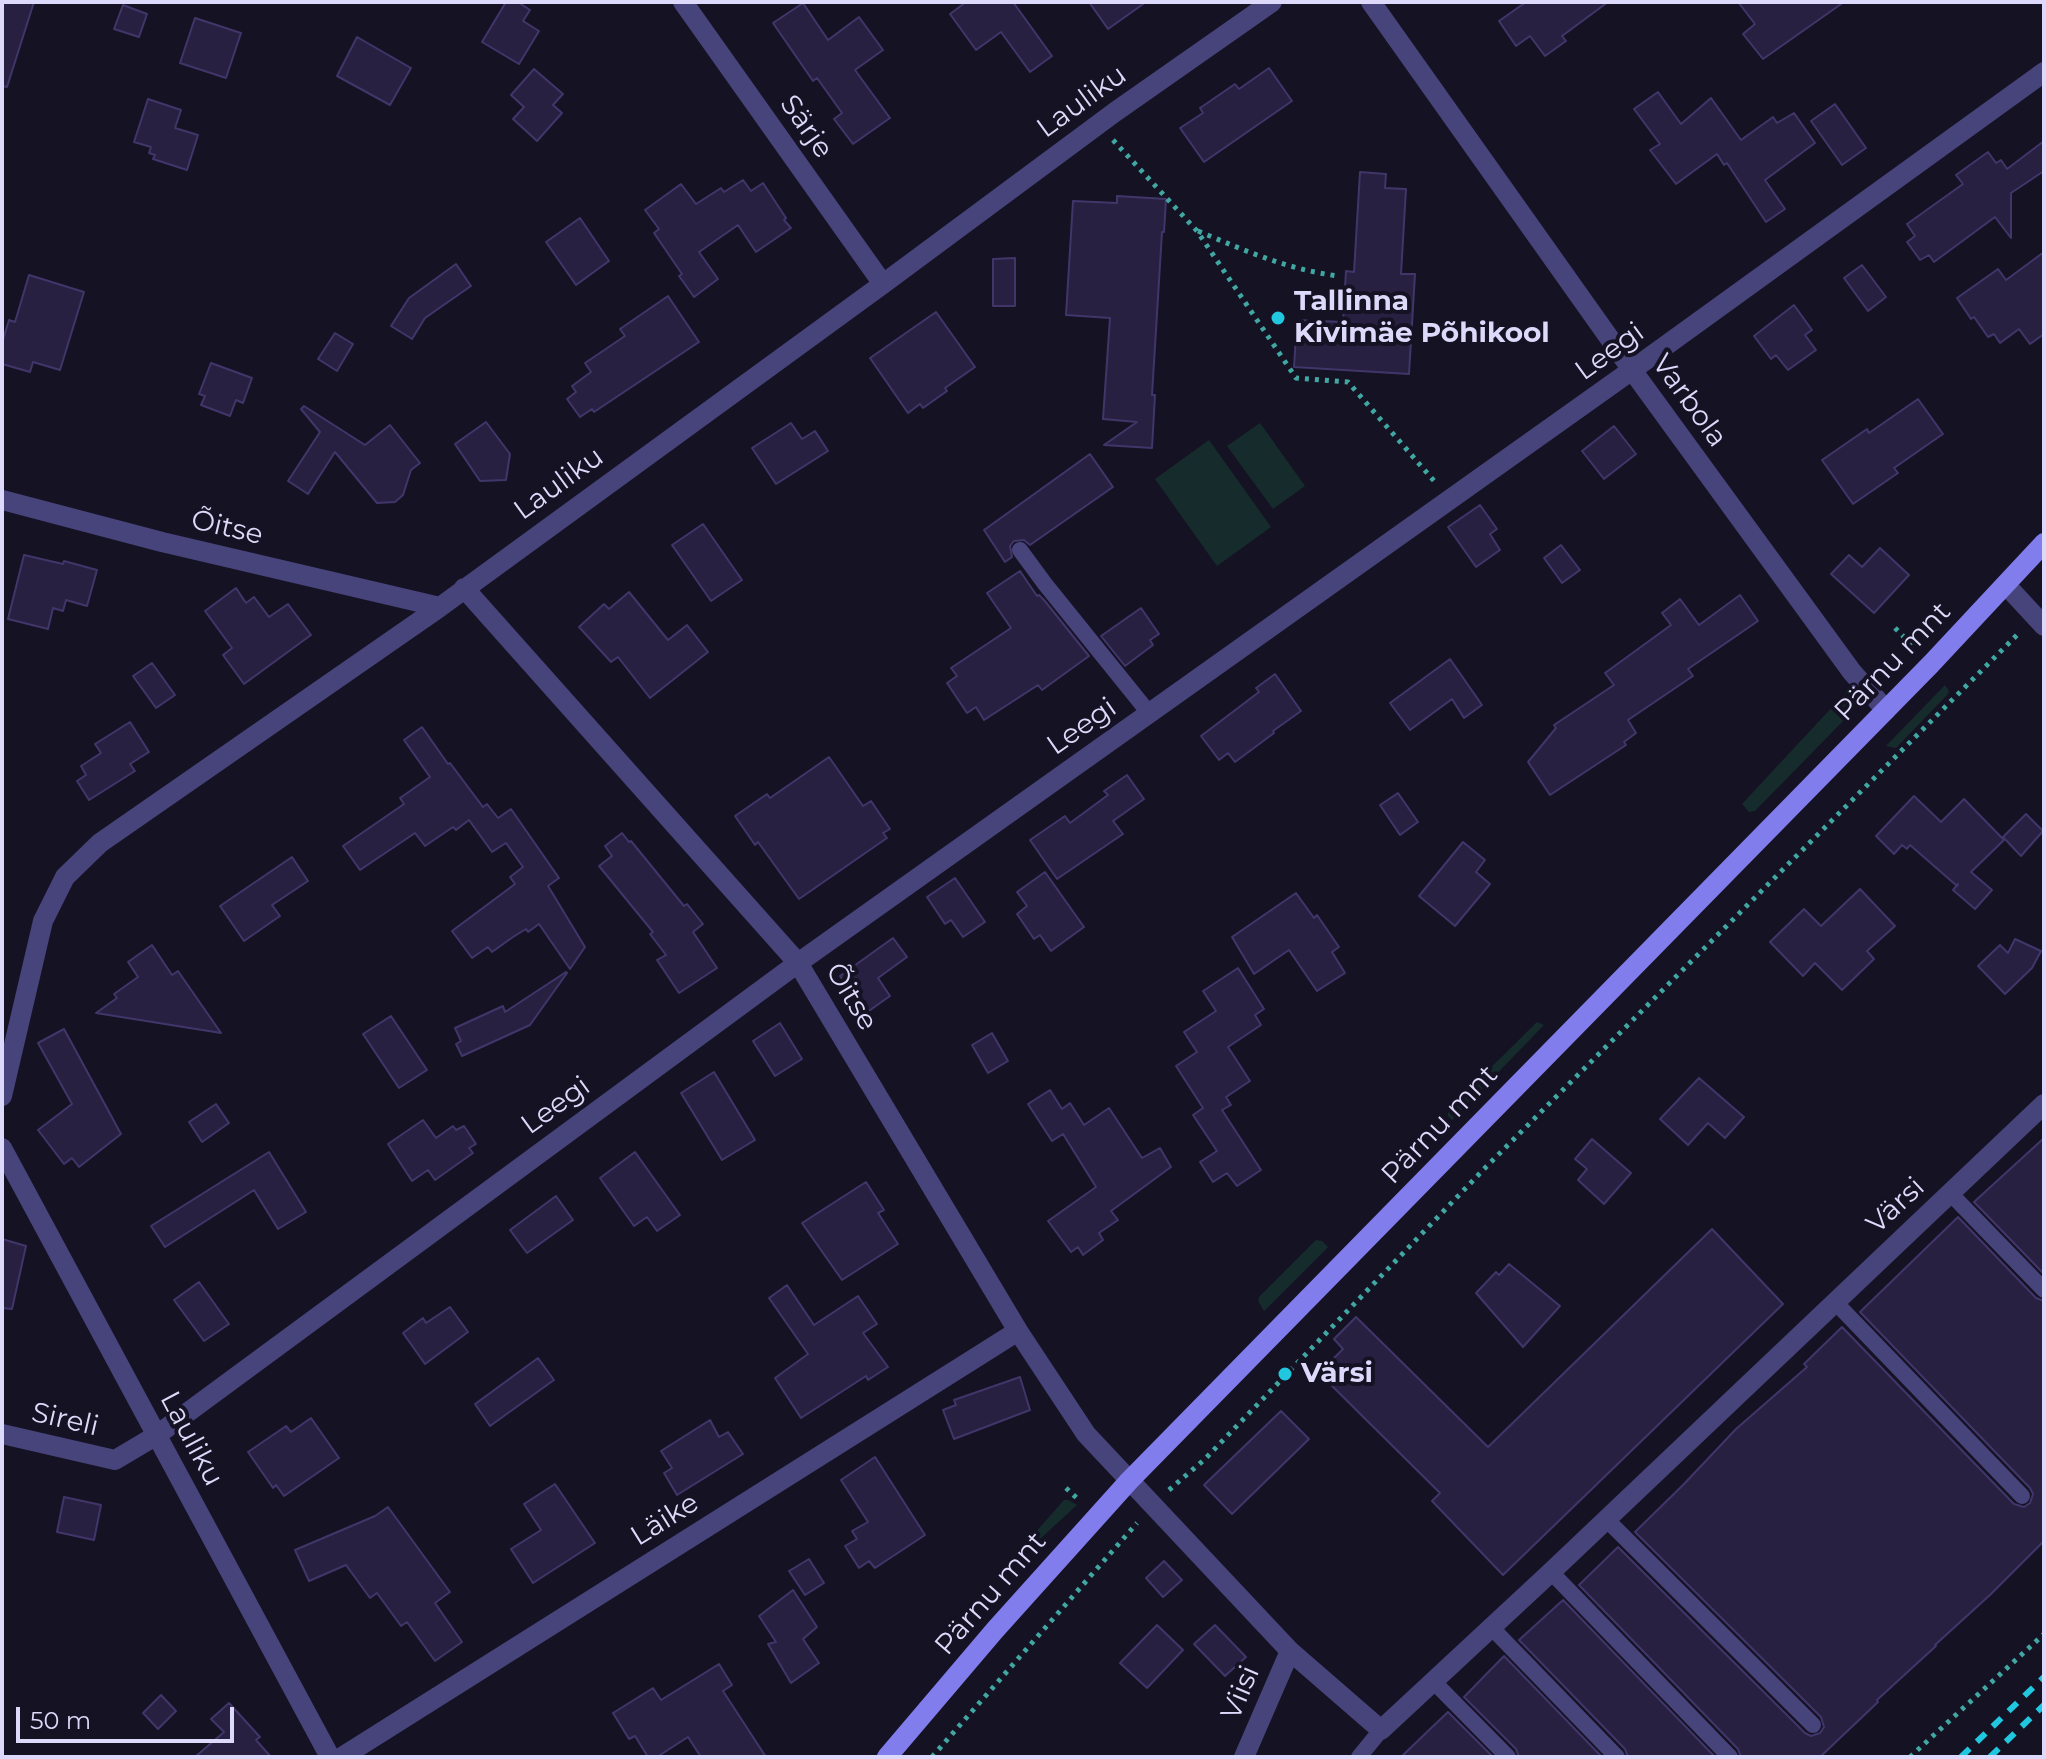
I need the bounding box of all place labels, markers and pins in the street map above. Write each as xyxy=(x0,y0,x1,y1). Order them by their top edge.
place label: Tallinna Kivimäe Põhikool xyxy=(1294,285,1550,351)
marker: Tallinna Kivimäe Põhikool xyxy=(1269,309,1287,327)
place label: Värsi xyxy=(1301,1357,1373,1391)
marker: Värsi xyxy=(1276,1365,1294,1383)

